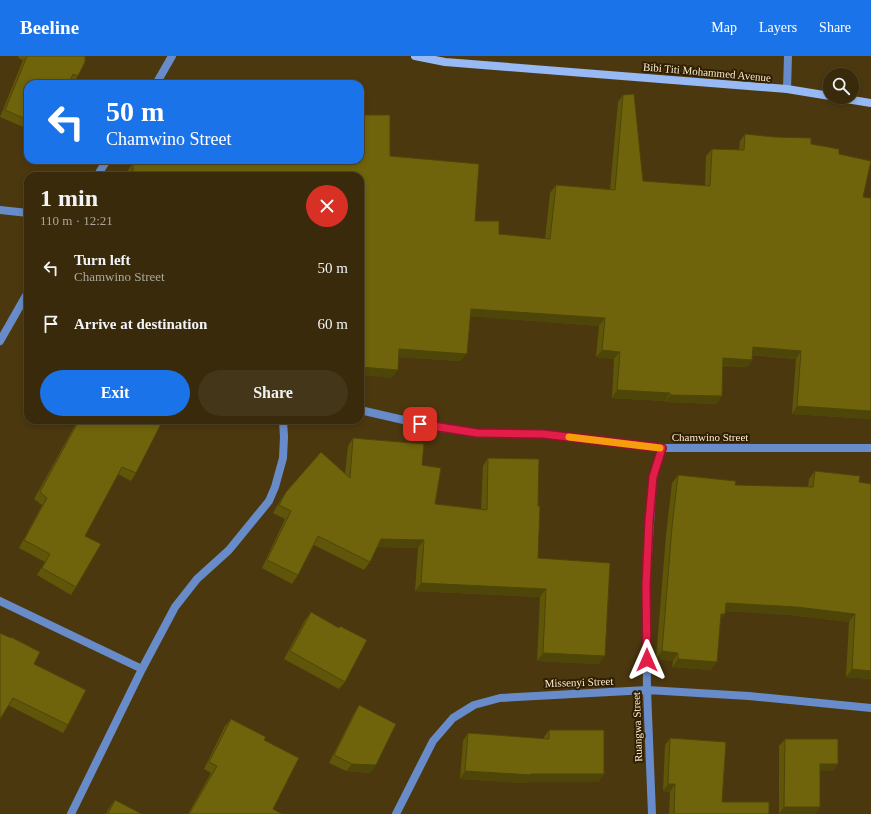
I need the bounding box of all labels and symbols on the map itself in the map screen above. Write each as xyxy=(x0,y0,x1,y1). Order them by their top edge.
street label: Bibi Titi Mohammed Avenue xyxy=(642,60,772,84)
pin xyxy=(403,407,437,441)
street label: Chamwino Street xyxy=(672,431,748,443)
position arrow xyxy=(626,639,668,681)
street label: Missenyi Street xyxy=(544,675,614,689)
street label: Ruangwa Street xyxy=(630,692,644,762)

